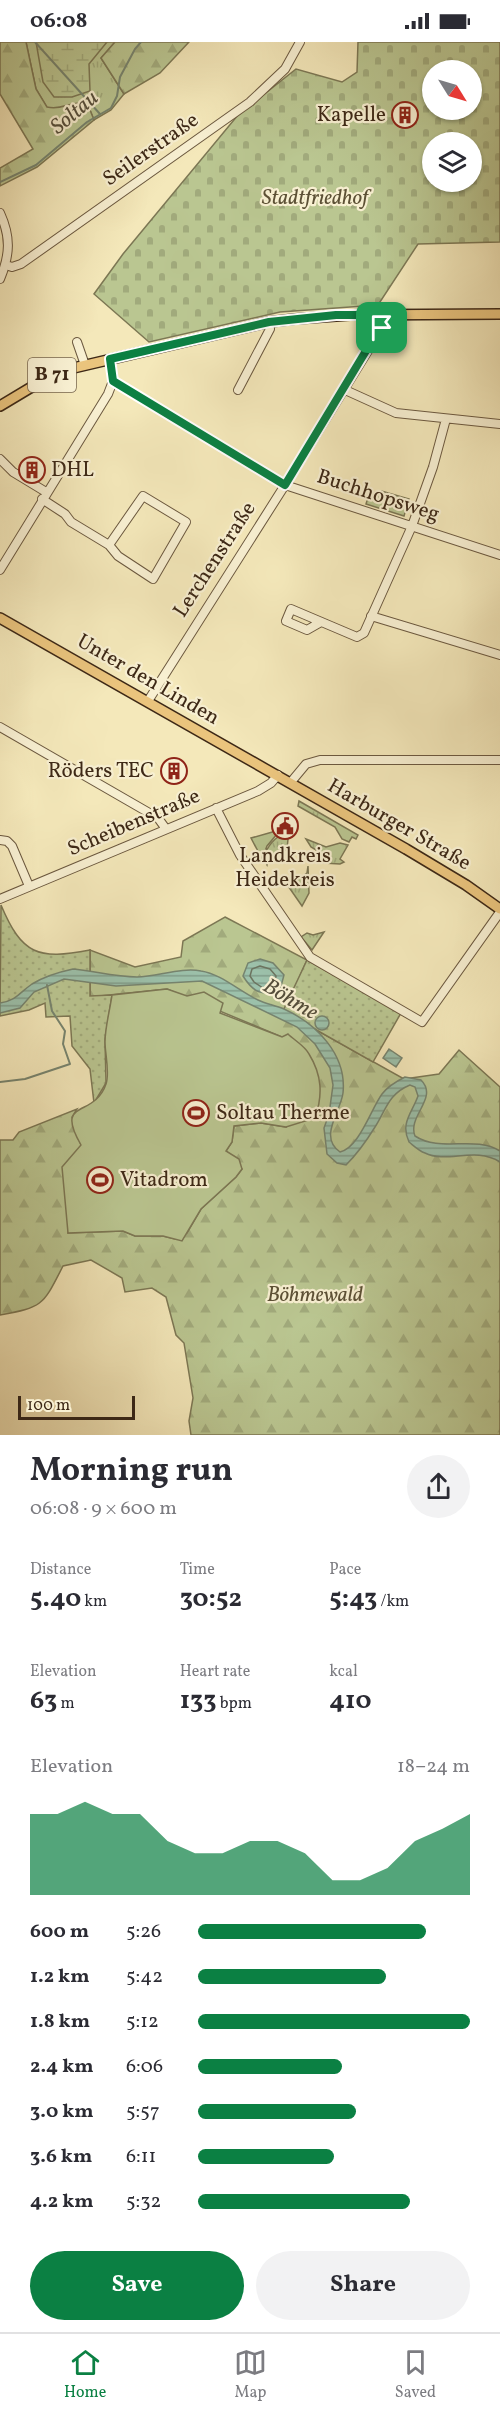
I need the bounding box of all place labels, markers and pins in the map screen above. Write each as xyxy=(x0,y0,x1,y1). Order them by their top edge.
building icon: Kapelle xyxy=(390,100,420,130)
place label: Kapelle xyxy=(317,101,386,130)
pin xyxy=(356,302,407,353)
building icon: DHL xyxy=(17,455,47,485)
place label: DHL xyxy=(51,456,94,485)
building icon: Röders TEC xyxy=(159,756,189,786)
place label: Röders TEC xyxy=(48,757,154,786)
public building icon: Landkreis Heidekreis xyxy=(270,811,300,841)
place label: Landkreis Heidekreis xyxy=(235,842,335,895)
sports icon: Soltau Therme xyxy=(181,1098,211,1128)
place label: Soltau Therme xyxy=(216,1099,350,1128)
sports icon: Vitadrom xyxy=(85,1165,115,1195)
place label: Vitadrom xyxy=(120,1166,208,1195)

